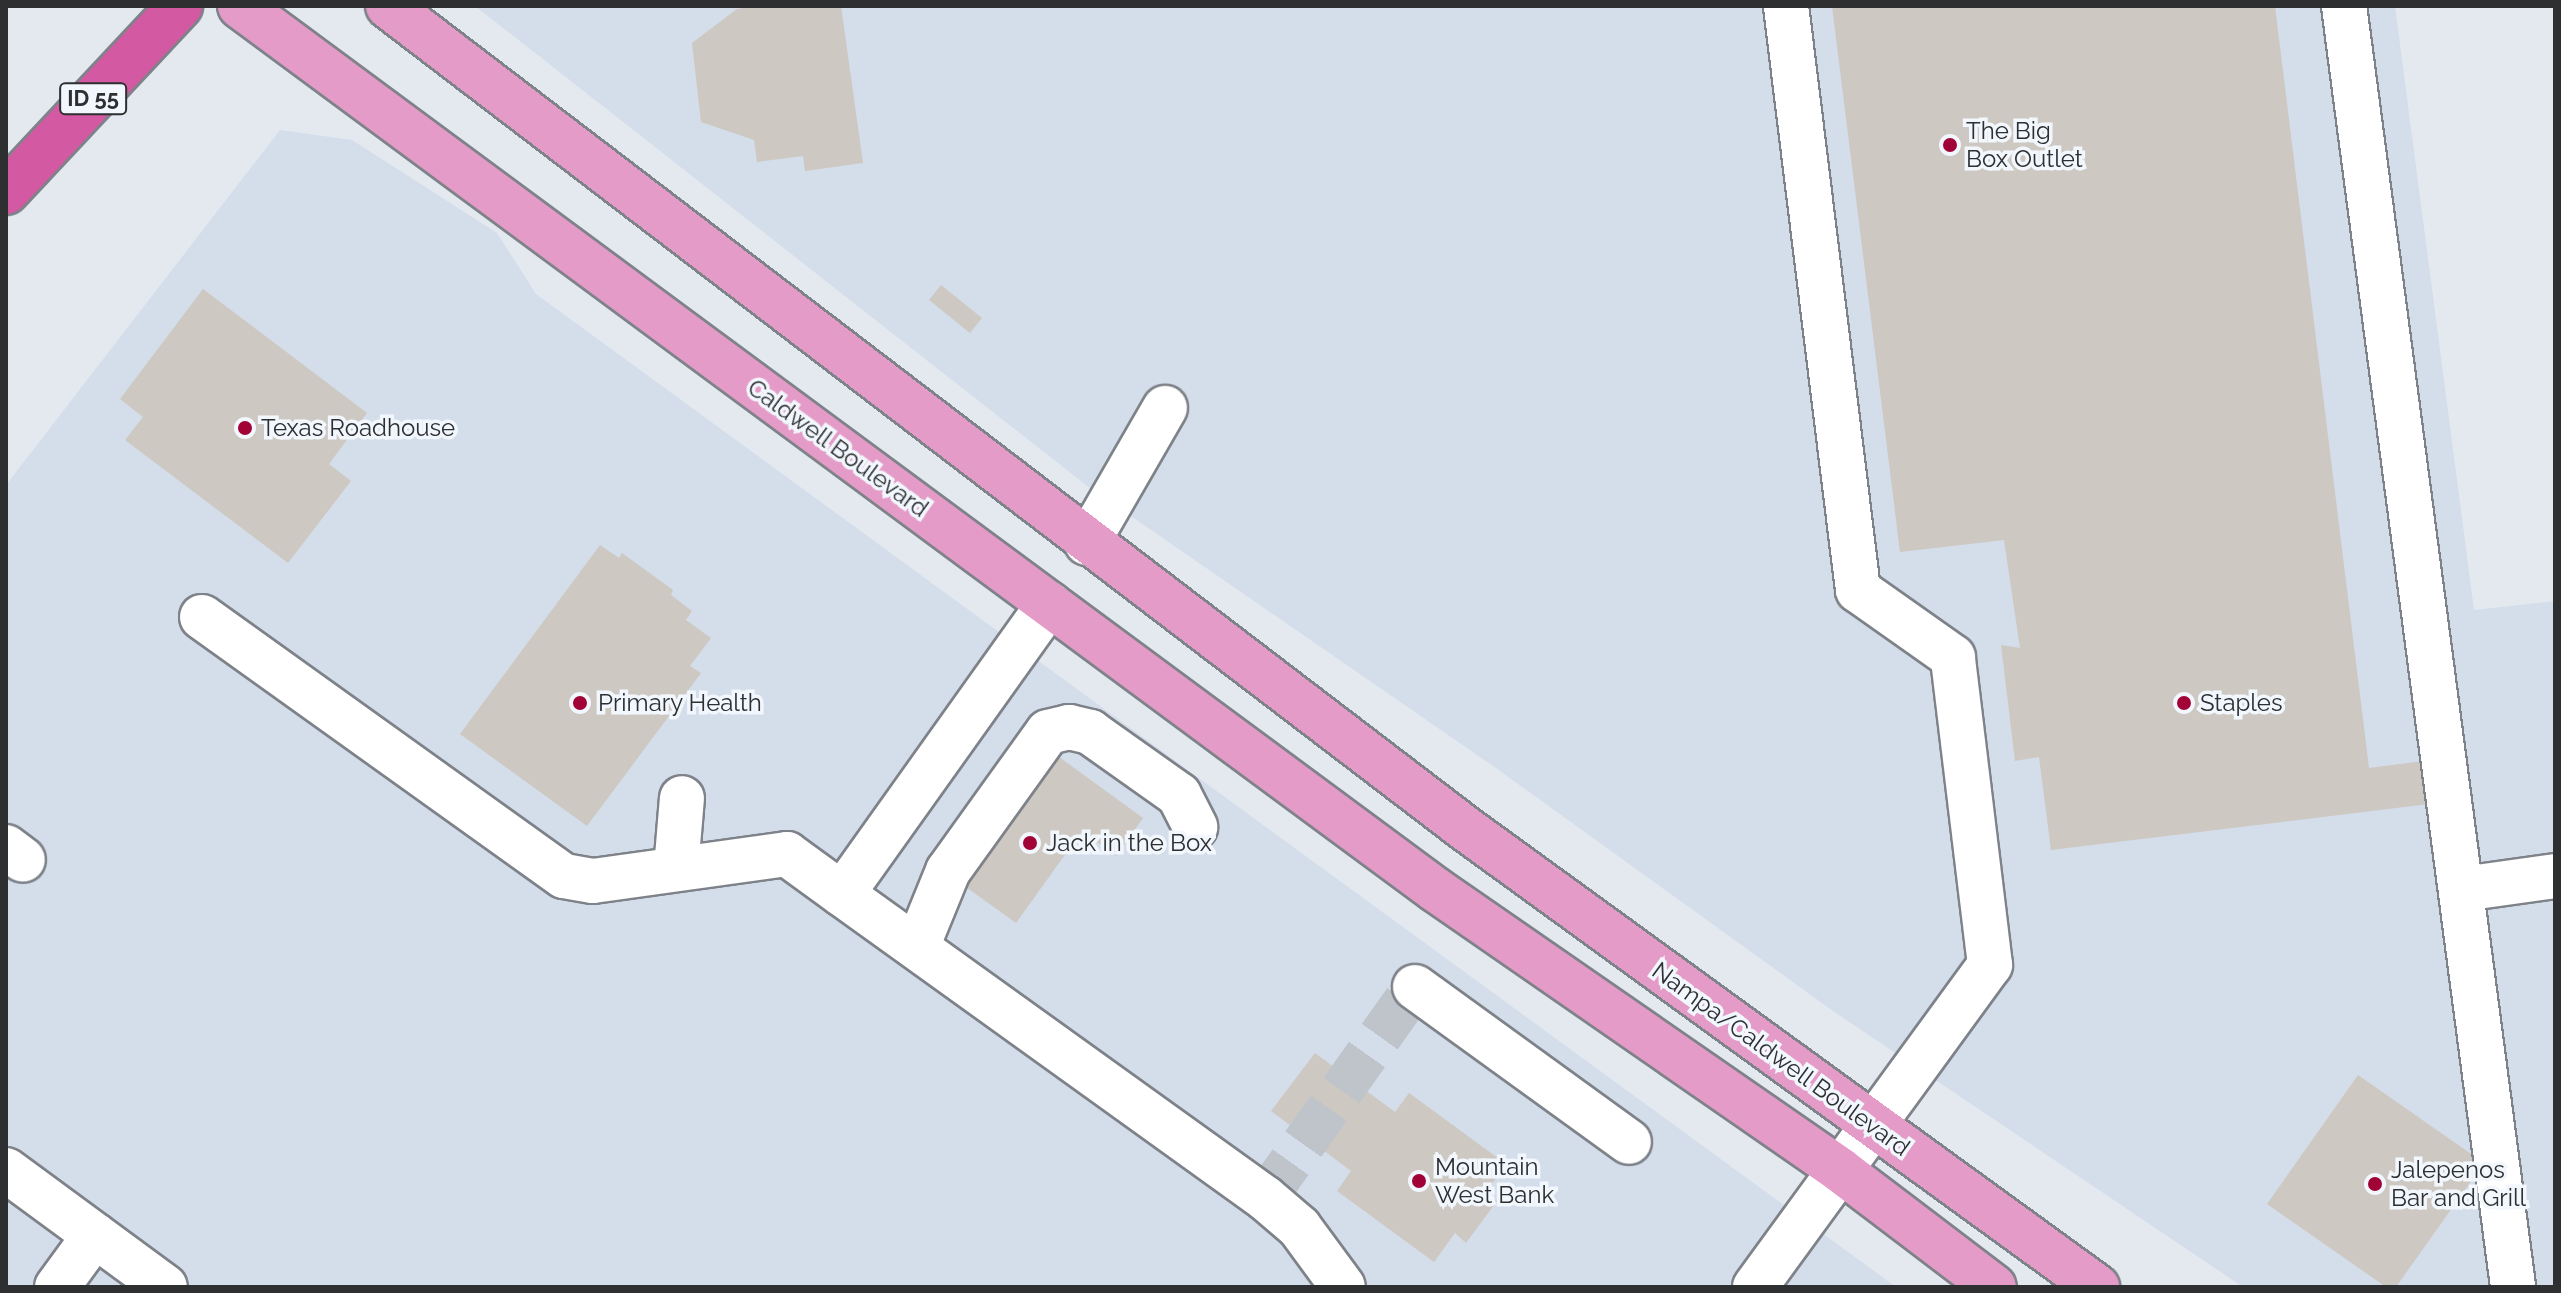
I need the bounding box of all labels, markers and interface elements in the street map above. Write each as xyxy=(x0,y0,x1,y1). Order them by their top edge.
road number: ID 55 xyxy=(59,81,127,117)
place label: The Big Box Outlet xyxy=(1966,117,2083,173)
marker: The Big Box Outlet xyxy=(1941,136,1959,154)
street label: Caldwell Boulevard xyxy=(742,373,934,523)
place label: Texas Roadhouse xyxy=(261,414,455,442)
marker: Texas Roadhouse xyxy=(236,419,254,437)
place label: Primary Health xyxy=(598,689,763,717)
place label: Staples xyxy=(2200,689,2282,717)
marker: Primary Health xyxy=(569,692,591,714)
marker: Staples xyxy=(2175,694,2193,712)
place label: Jack in the Box xyxy=(1046,829,1212,857)
marker: Jack in the Box xyxy=(1021,834,1039,852)
street label: Nampa/Caldwell Boulevard xyxy=(1646,956,1916,1162)
place label: Mountain West Bank xyxy=(1435,1153,1554,1209)
place label: Jalepenos Bar and Grill xyxy=(2391,1156,2527,1212)
marker: Mountain West Bank xyxy=(1410,1172,1428,1190)
marker: Jalepenos Bar and Grill xyxy=(2366,1175,2384,1193)

